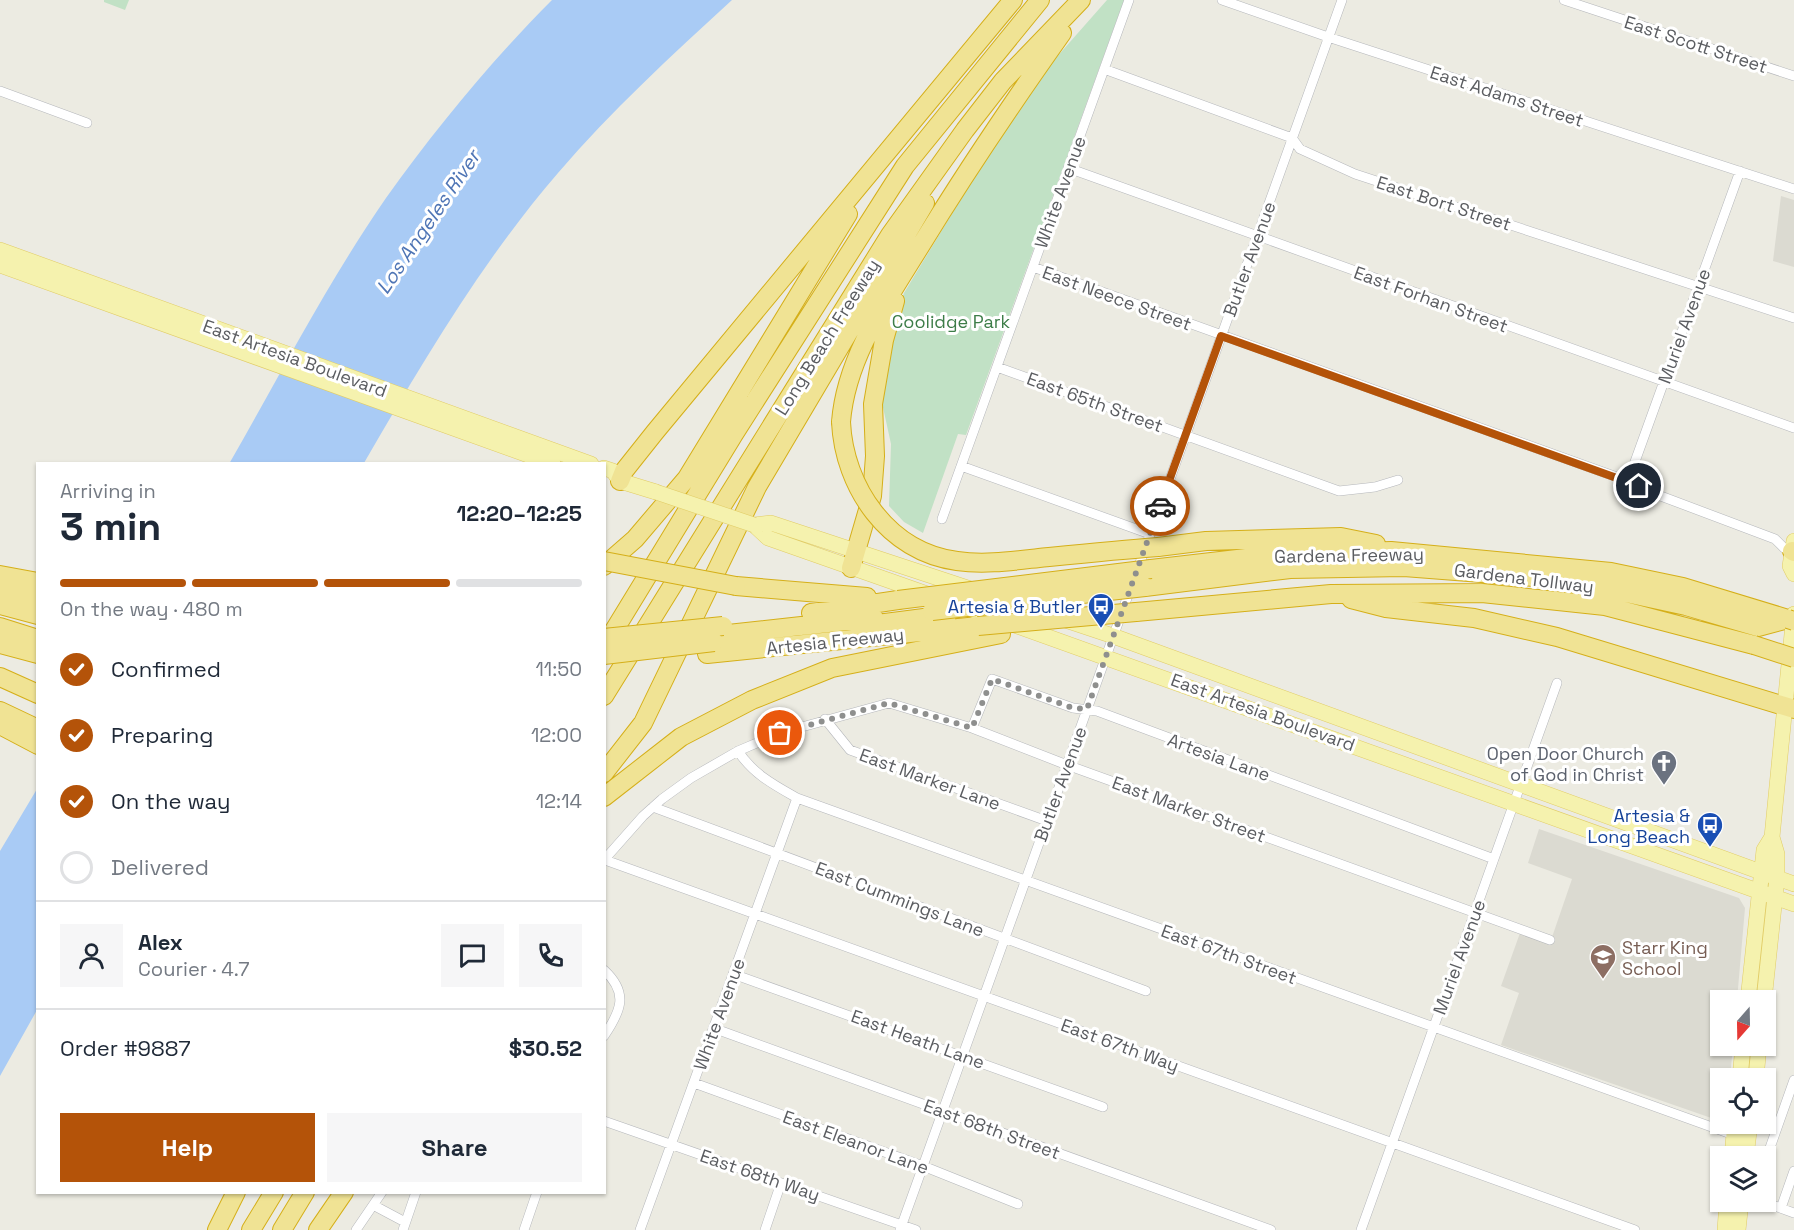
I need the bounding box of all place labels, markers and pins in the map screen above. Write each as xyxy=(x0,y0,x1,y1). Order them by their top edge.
pin xyxy=(1613,460,1664,511)
bus stop icon: Artesia & Butler xyxy=(1086,591,1116,629)
place label: Artesia & Butler xyxy=(948,595,1082,618)
pin xyxy=(754,707,805,758)
place label: Open Door Church of God in Christ xyxy=(1487,742,1644,786)
church icon: Open Door Church of God in Christ xyxy=(1649,748,1679,786)
place label: Artesia & Long Beach xyxy=(1587,804,1690,848)
bus stop icon: Artesia & Long Beach xyxy=(1695,810,1725,848)
place label: Starr King School xyxy=(1622,936,1708,980)
school or university icon: Starr King School xyxy=(1588,942,1618,980)

